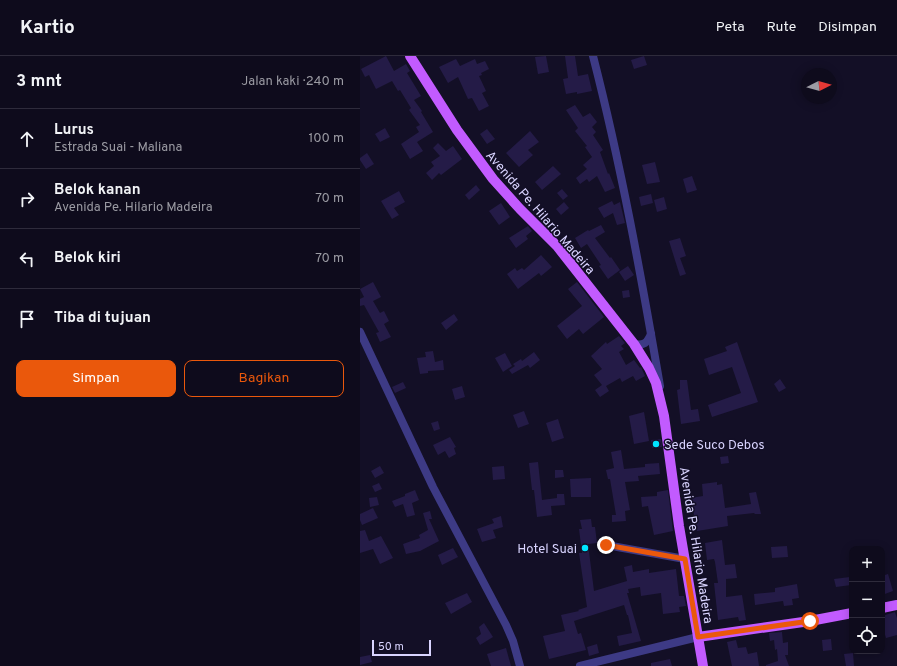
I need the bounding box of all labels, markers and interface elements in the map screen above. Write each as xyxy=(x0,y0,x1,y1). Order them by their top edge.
text: Kartio xyxy=(20,16,75,40)
text: Peta xyxy=(716,19,745,36)
text: Rute xyxy=(767,19,796,36)
text: Disimpan xyxy=(818,19,877,36)
north arrow xyxy=(801,68,837,104)
text: 3 mnt xyxy=(16,71,62,93)
text: Jalan kaki · 240 m xyxy=(241,74,344,90)
text: Lurus xyxy=(54,121,94,140)
icon: ahead xyxy=(16,128,38,150)
text: 100 m xyxy=(308,131,344,147)
text: Estrada Suai - Maliana xyxy=(54,140,182,156)
street label: Avenida Pe. Hilario Madeira xyxy=(481,148,598,278)
text: Belok kanan xyxy=(54,181,141,200)
icon: right xyxy=(16,188,38,210)
text: 70 m xyxy=(315,191,344,207)
text: Avenida Pe. Hilario Madeira xyxy=(54,200,213,216)
icon: left xyxy=(16,248,38,270)
text: Belok kiri xyxy=(54,249,121,268)
text: 70 m xyxy=(315,251,344,267)
icon: arrive xyxy=(16,308,38,330)
text: Tiba di tujuan xyxy=(54,309,151,328)
button: Simpan xyxy=(16,360,176,397)
button: Bagikan xyxy=(184,360,344,397)
place label: Sede Suco Debos xyxy=(664,438,765,454)
marker: Sede Suco Debos xyxy=(651,439,661,449)
street label: Avenida Pe. Hilario Madeira xyxy=(675,466,715,625)
route end xyxy=(597,536,615,554)
place label: Hotel Suai xyxy=(517,542,577,558)
marker: Hotel Suai xyxy=(580,543,590,553)
map controls xyxy=(849,546,885,654)
button: + xyxy=(849,546,885,582)
button: − xyxy=(849,582,885,618)
route start xyxy=(801,612,819,630)
button: locate xyxy=(849,618,885,654)
scale bar xyxy=(372,638,431,657)
text: 50 m xyxy=(378,640,404,654)

